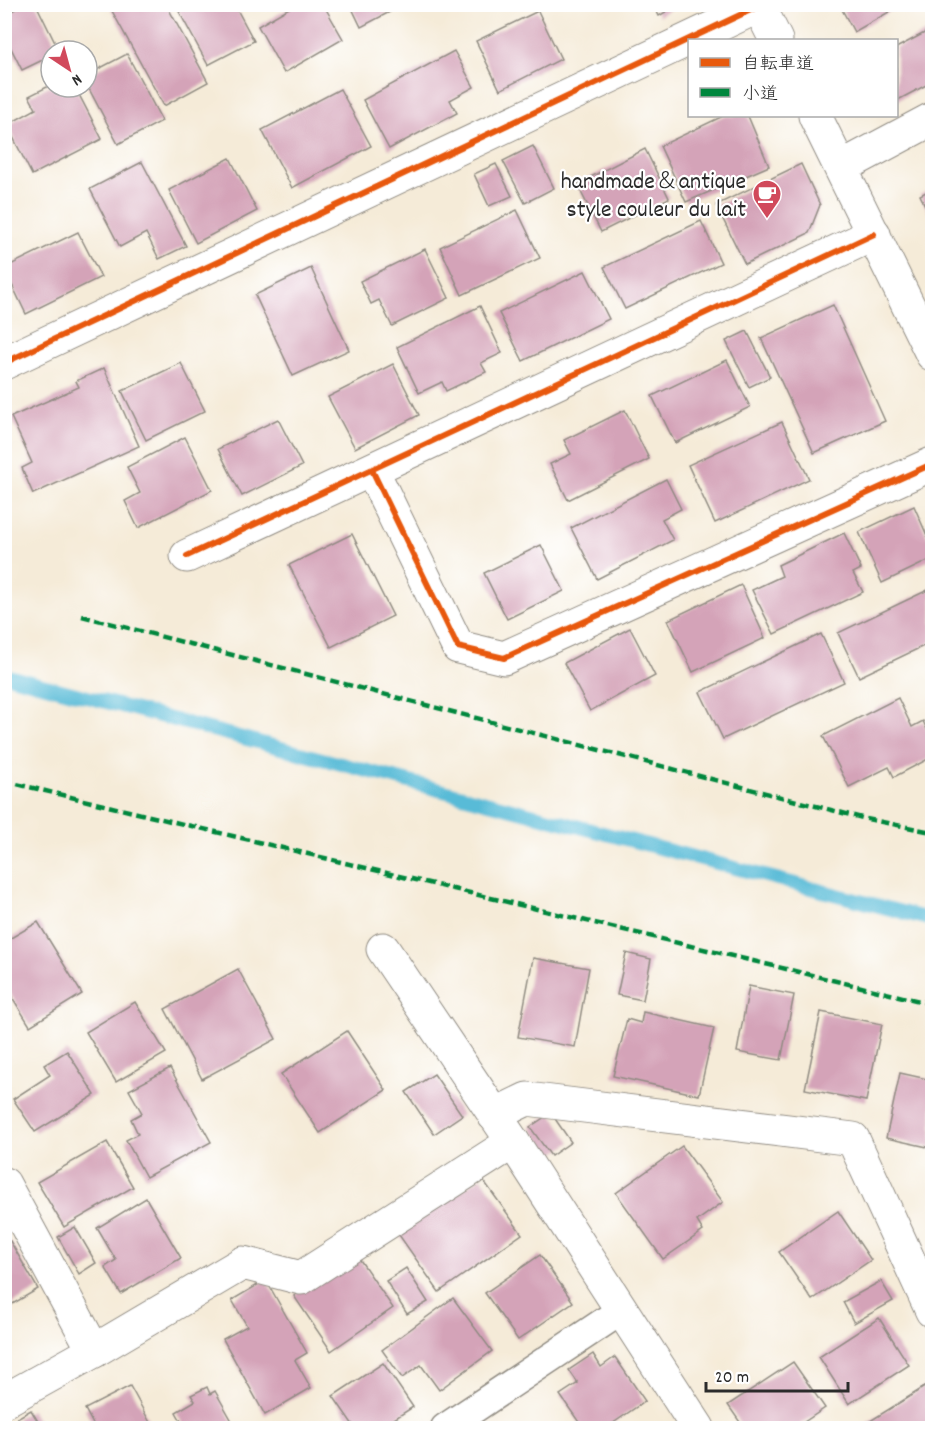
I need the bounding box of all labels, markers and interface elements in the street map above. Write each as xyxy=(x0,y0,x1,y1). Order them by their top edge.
north arrow xyxy=(39,39,99,99)
legend xyxy=(688,39,898,117)
text: 自転車道 xyxy=(742,53,814,78)
text: N xyxy=(66,67,86,91)
text: 小道 xyxy=(742,83,778,108)
place label: handmade＆antique style couleur du lait xyxy=(561,166,746,228)
cafe icon: handmade＆antique style couleur du lait xyxy=(751,178,783,220)
scale bar xyxy=(706,1355,848,1393)
text: 20 m xyxy=(715,1366,749,1391)

